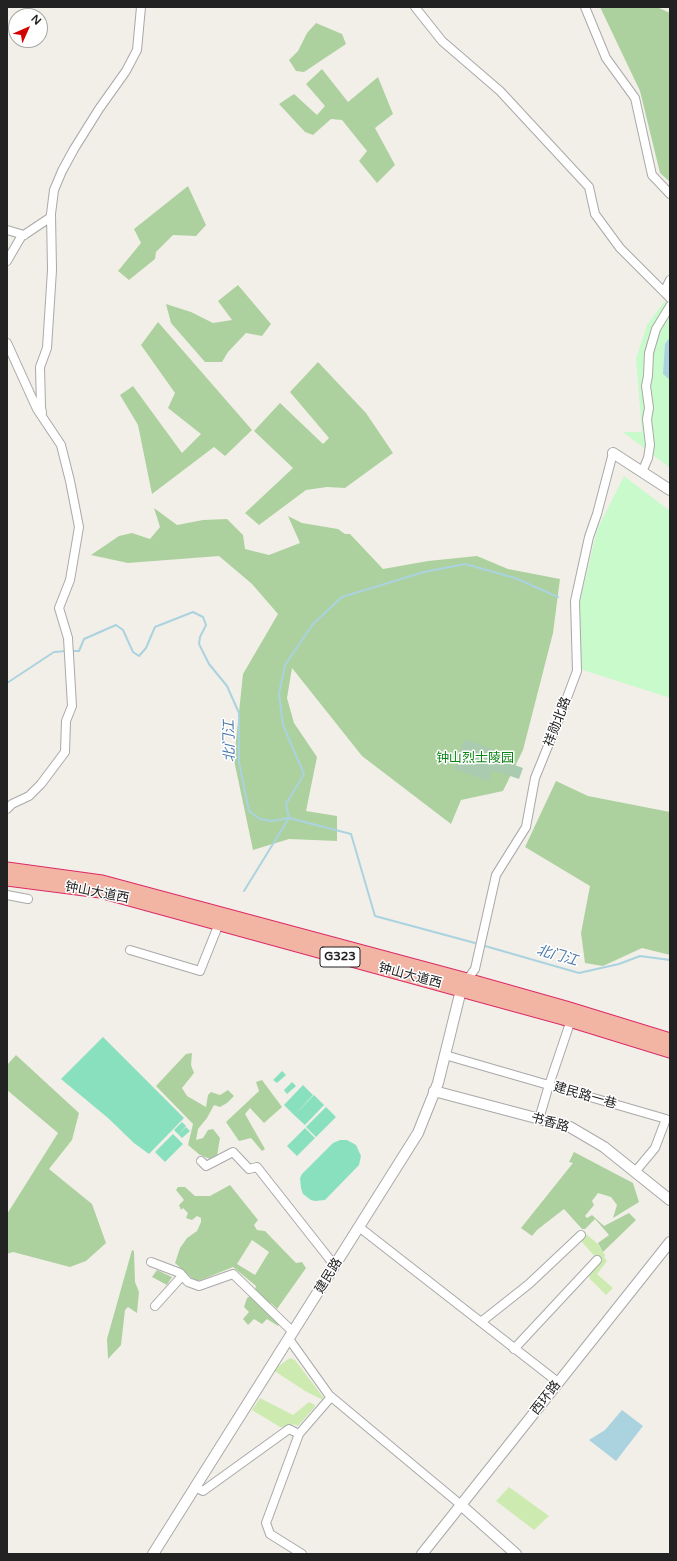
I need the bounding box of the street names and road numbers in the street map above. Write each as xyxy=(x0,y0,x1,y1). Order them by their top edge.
street label: 祥勋北路 xyxy=(541,695,575,749)
street label: 钟山大道西 xyxy=(64,879,130,907)
road number: G323 xyxy=(320,947,360,967)
street label: 钟山大道西 xyxy=(377,960,443,992)
street label: 建民路一巷 xyxy=(552,1080,618,1112)
street label: 书香路 xyxy=(529,1110,571,1136)
street label: 建民路 xyxy=(312,1255,346,1297)
street label: 西环路 xyxy=(528,1378,564,1418)

